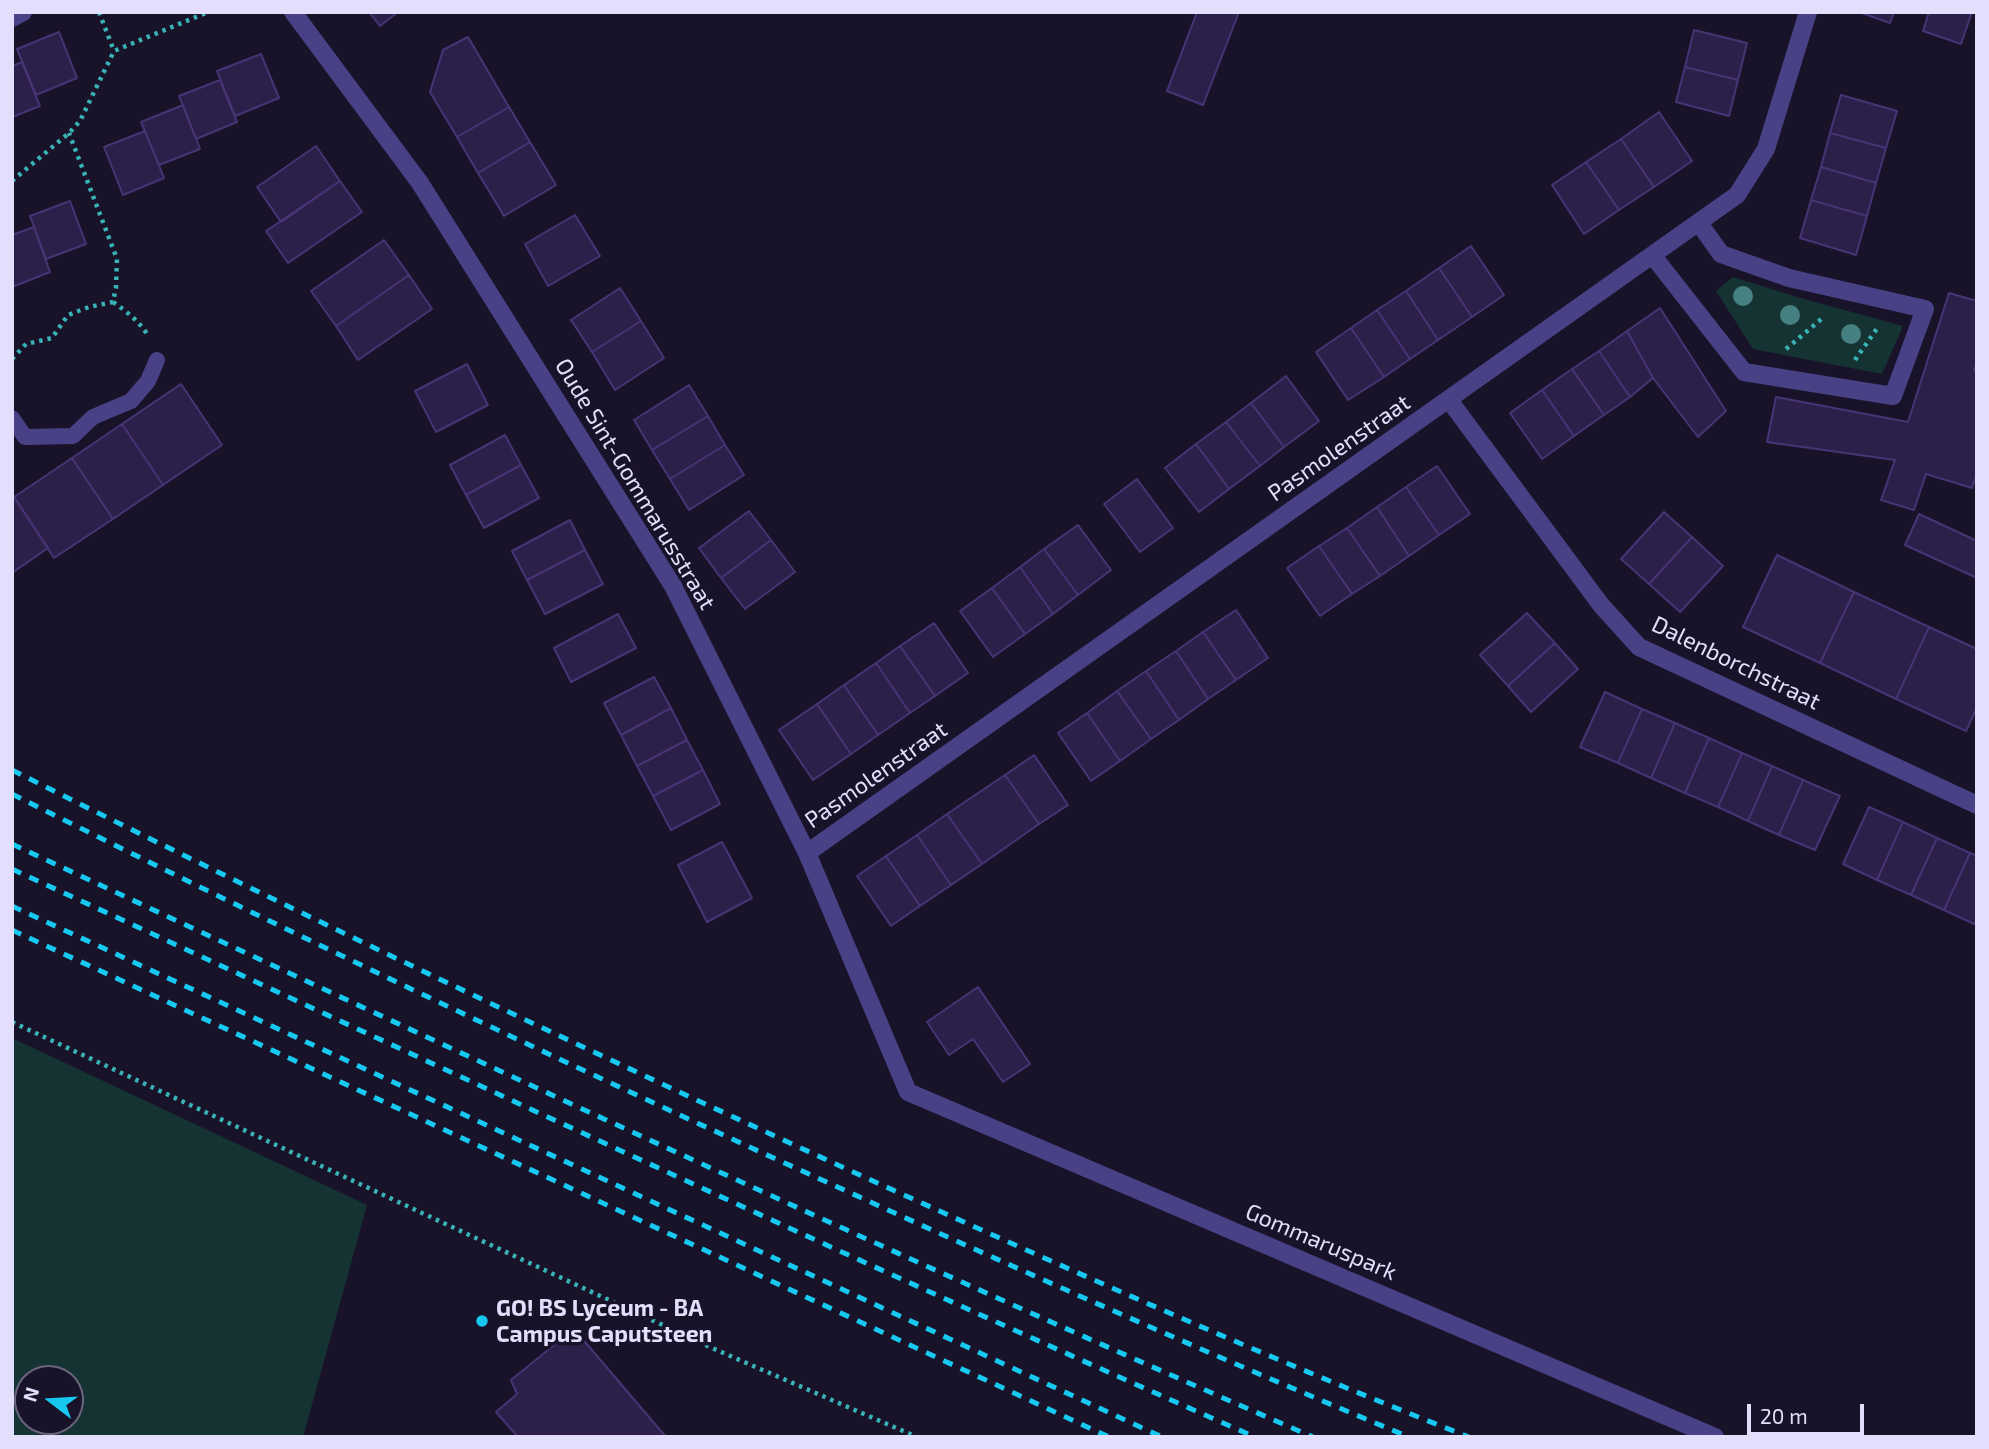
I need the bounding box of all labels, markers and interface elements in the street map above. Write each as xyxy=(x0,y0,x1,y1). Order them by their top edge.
street label: Oude Sint-Gommarusstraat xyxy=(549,353,721,615)
street label: Pasmolenstraat xyxy=(1263,389,1415,507)
street label: Dalenborchstraat xyxy=(1647,610,1825,716)
street label: Pasmolenstraat xyxy=(800,716,952,834)
street label: Gommaruspark xyxy=(1241,1198,1401,1286)
place label: GO! BS Lyceum - BA Campus Caputsteen xyxy=(496,1294,712,1348)
marker: GO! BS Lyceum - BA Campus Caputsteen xyxy=(474,1313,490,1329)
north arrow xyxy=(14,1365,84,1435)
text: N xyxy=(17,1384,43,1404)
scale bar xyxy=(1751,1390,1868,1434)
text: 20 m xyxy=(1760,1403,1808,1428)

